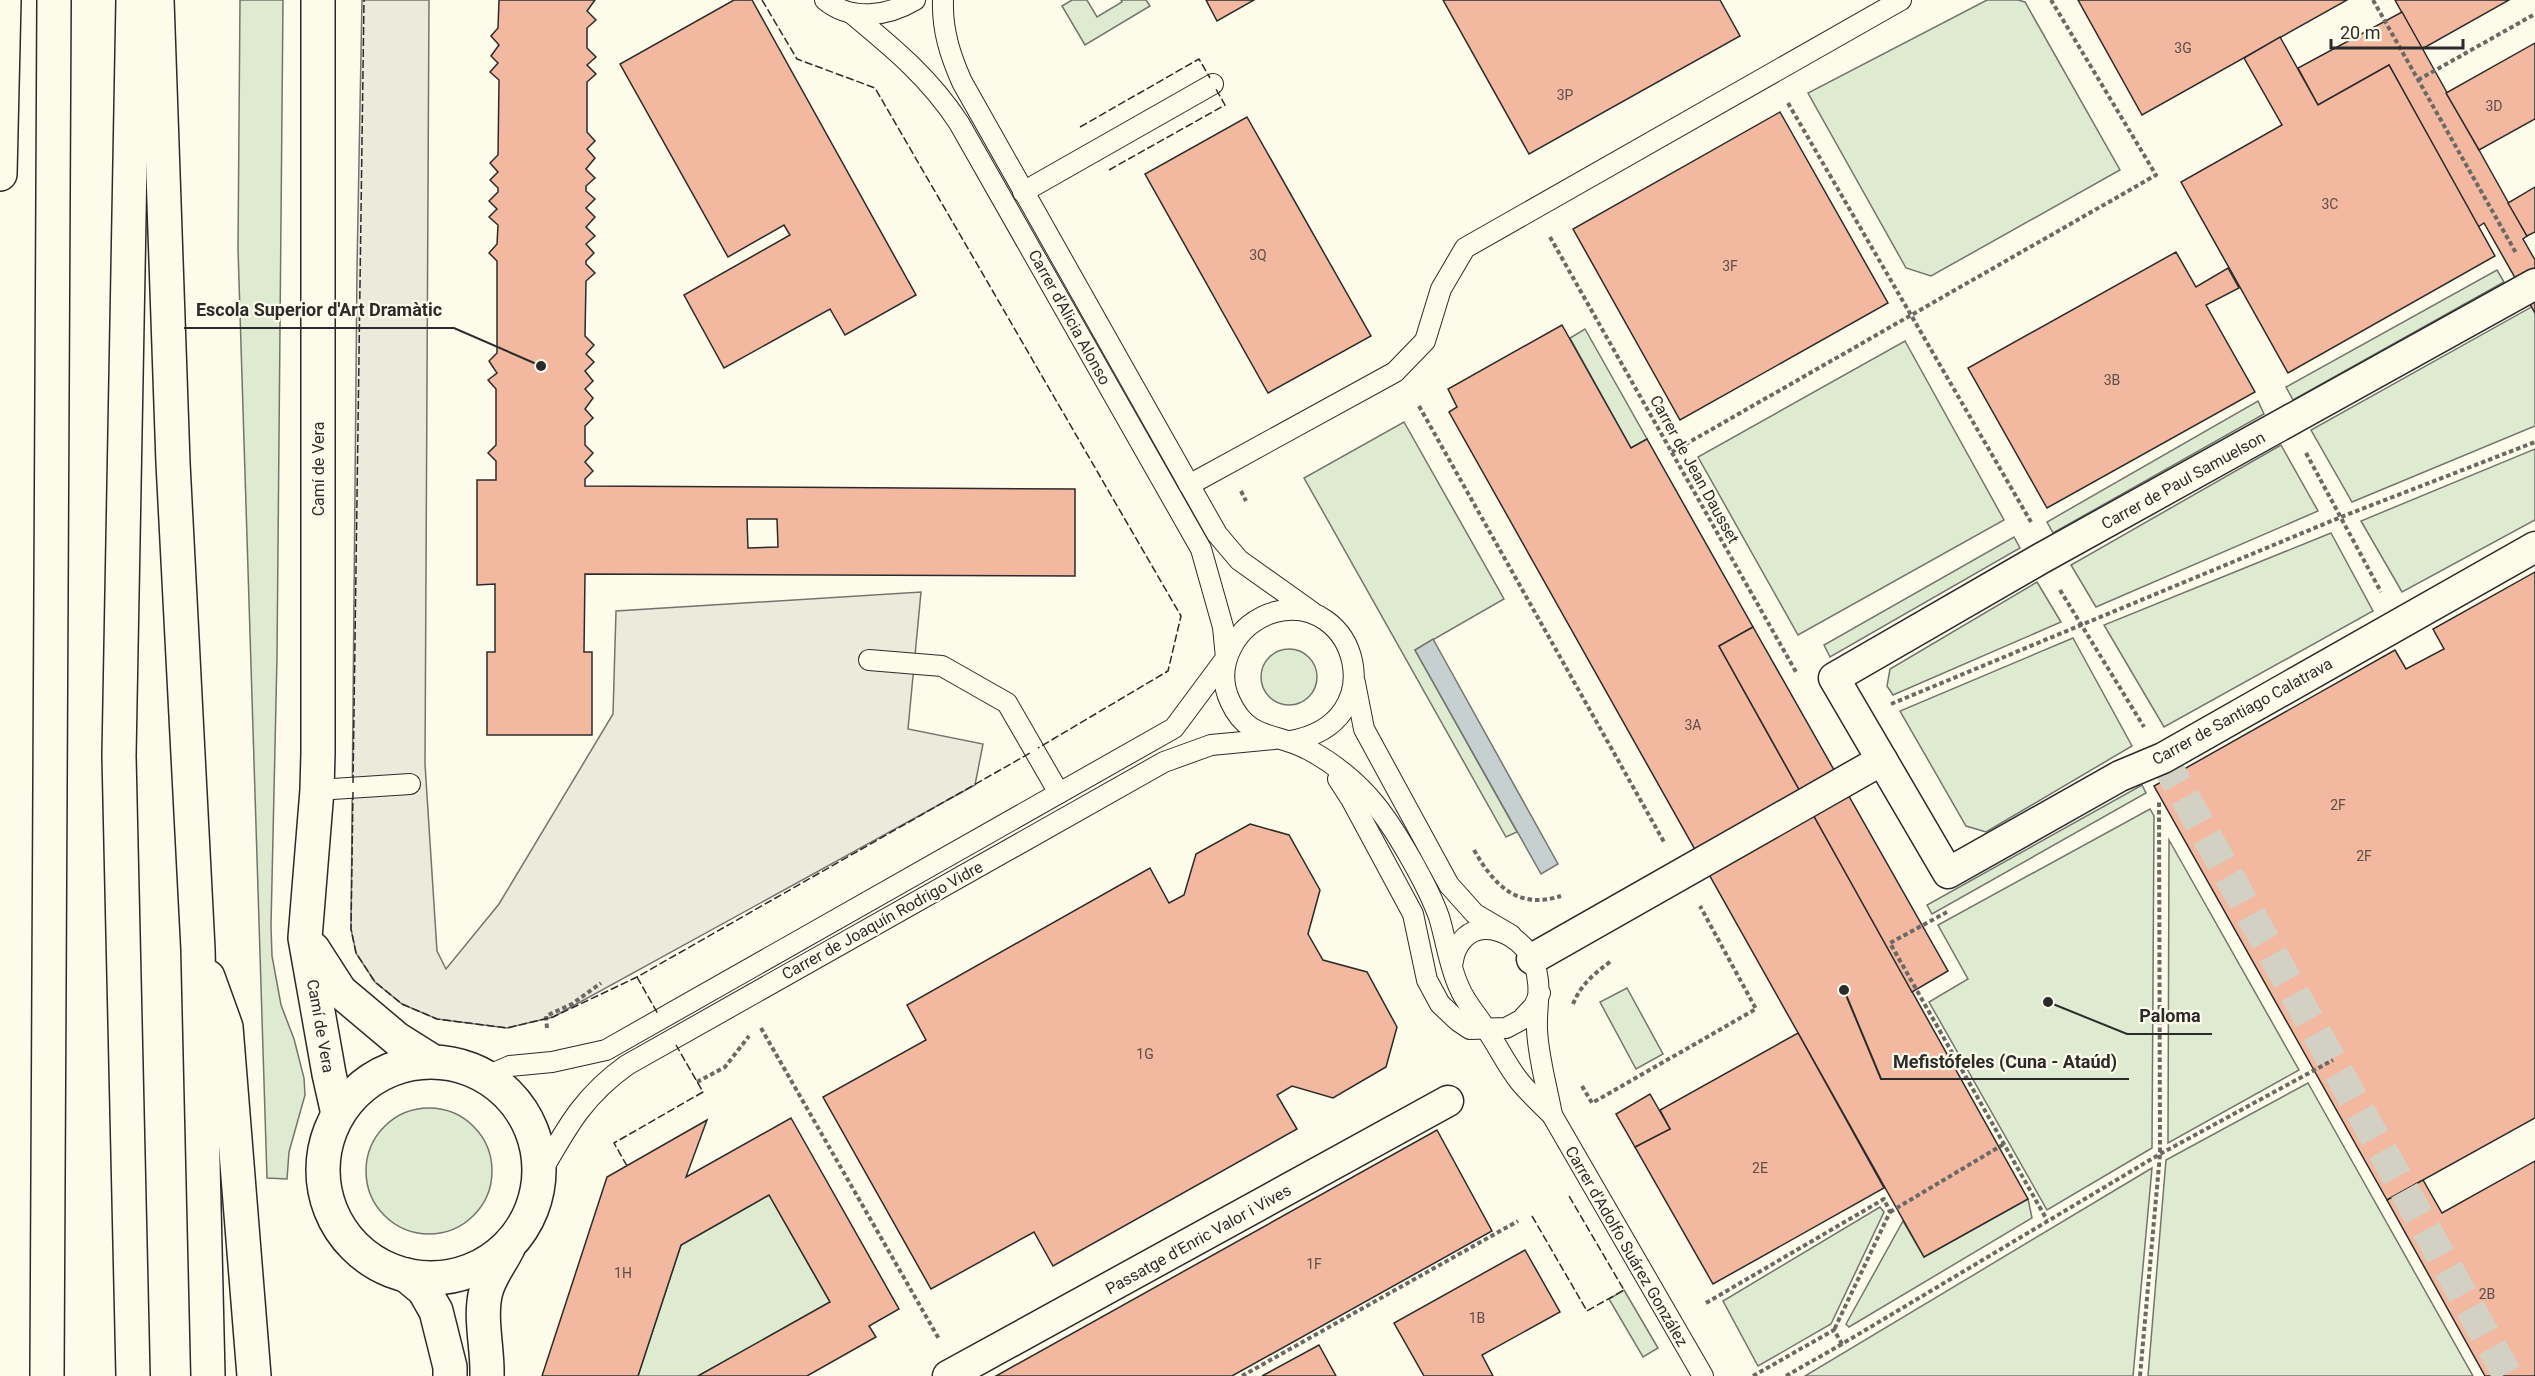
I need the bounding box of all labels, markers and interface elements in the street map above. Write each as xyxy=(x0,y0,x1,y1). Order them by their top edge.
scale bar xyxy=(2331,12,2463,50)
text: 20 m xyxy=(2340,22,2380,43)
house number: 3G xyxy=(2174,40,2192,56)
house number: 3P xyxy=(1557,87,1574,103)
house number: 3D xyxy=(2485,98,2503,114)
house number: 3C xyxy=(2322,196,2338,212)
street label: Carrer d'Alicia Alonso xyxy=(1025,246,1115,388)
house number: 3Q xyxy=(1249,247,1267,263)
house number: 3F xyxy=(1722,258,1738,274)
callout: Escola Superior d'Art Dramàtic xyxy=(184,292,454,328)
text: Escola Superior d'Art Dramàtic xyxy=(196,299,442,320)
house number: 3B xyxy=(2104,372,2120,388)
street label: Carrer de Jean Dausset xyxy=(1646,392,1743,547)
street label: Camí de Vera xyxy=(309,422,328,516)
street label: Carrer de Paul Samuelson xyxy=(2098,427,2268,533)
street label: Carrer de Santiago Calatrava xyxy=(2149,654,2336,769)
house number: 3A xyxy=(1684,717,1702,733)
house number: 2F xyxy=(2330,797,2346,813)
house number: 2F xyxy=(2356,848,2372,864)
street label: Carrer de Joaquín Rodrigo Vidre xyxy=(778,857,986,984)
street label: Camí de Vera xyxy=(303,978,338,1074)
callout: Paloma xyxy=(2127,998,2212,1034)
text: Paloma xyxy=(2139,1005,2201,1026)
callout: Mefistófeles (Cuna - Ataúd) xyxy=(1881,1043,2129,1079)
house number: 1G xyxy=(1136,1046,1154,1062)
text: Mefistófeles (Cuna - Ataúd) xyxy=(1893,1051,2117,1073)
street label: Carrer d'Adolfo Suárez González xyxy=(1561,1143,1692,1350)
house number: 2E xyxy=(1752,1160,1768,1176)
street label: Passatge d'Enric Valor i Vives xyxy=(1102,1180,1294,1298)
house number: 1F xyxy=(1306,1256,1322,1272)
house number: 1H xyxy=(614,1265,632,1281)
house number: 2B xyxy=(2479,1286,2495,1302)
house number: 1B xyxy=(1469,1310,1485,1326)

